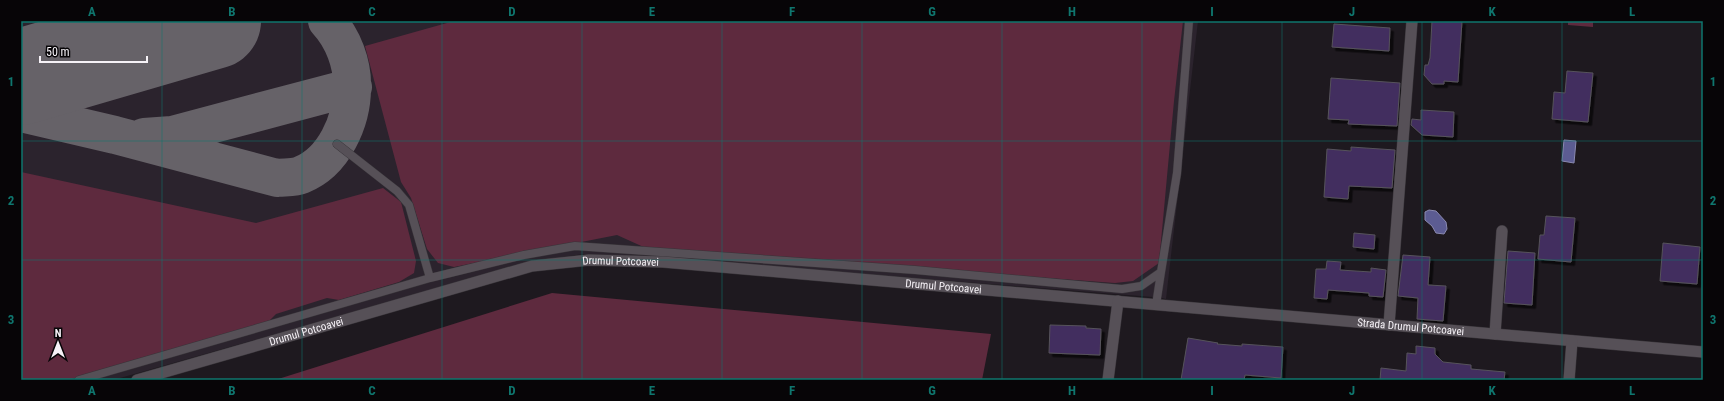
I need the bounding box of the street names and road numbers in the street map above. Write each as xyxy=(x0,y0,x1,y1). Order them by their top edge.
street label: Drumul Potcoavei xyxy=(582,253,659,268)
street label: Drumul Potcoavei xyxy=(905,276,982,296)
street label: Drumul Potcoavei xyxy=(267,314,345,348)
street label: Strada Drumul Potcoavei xyxy=(1357,316,1465,338)

